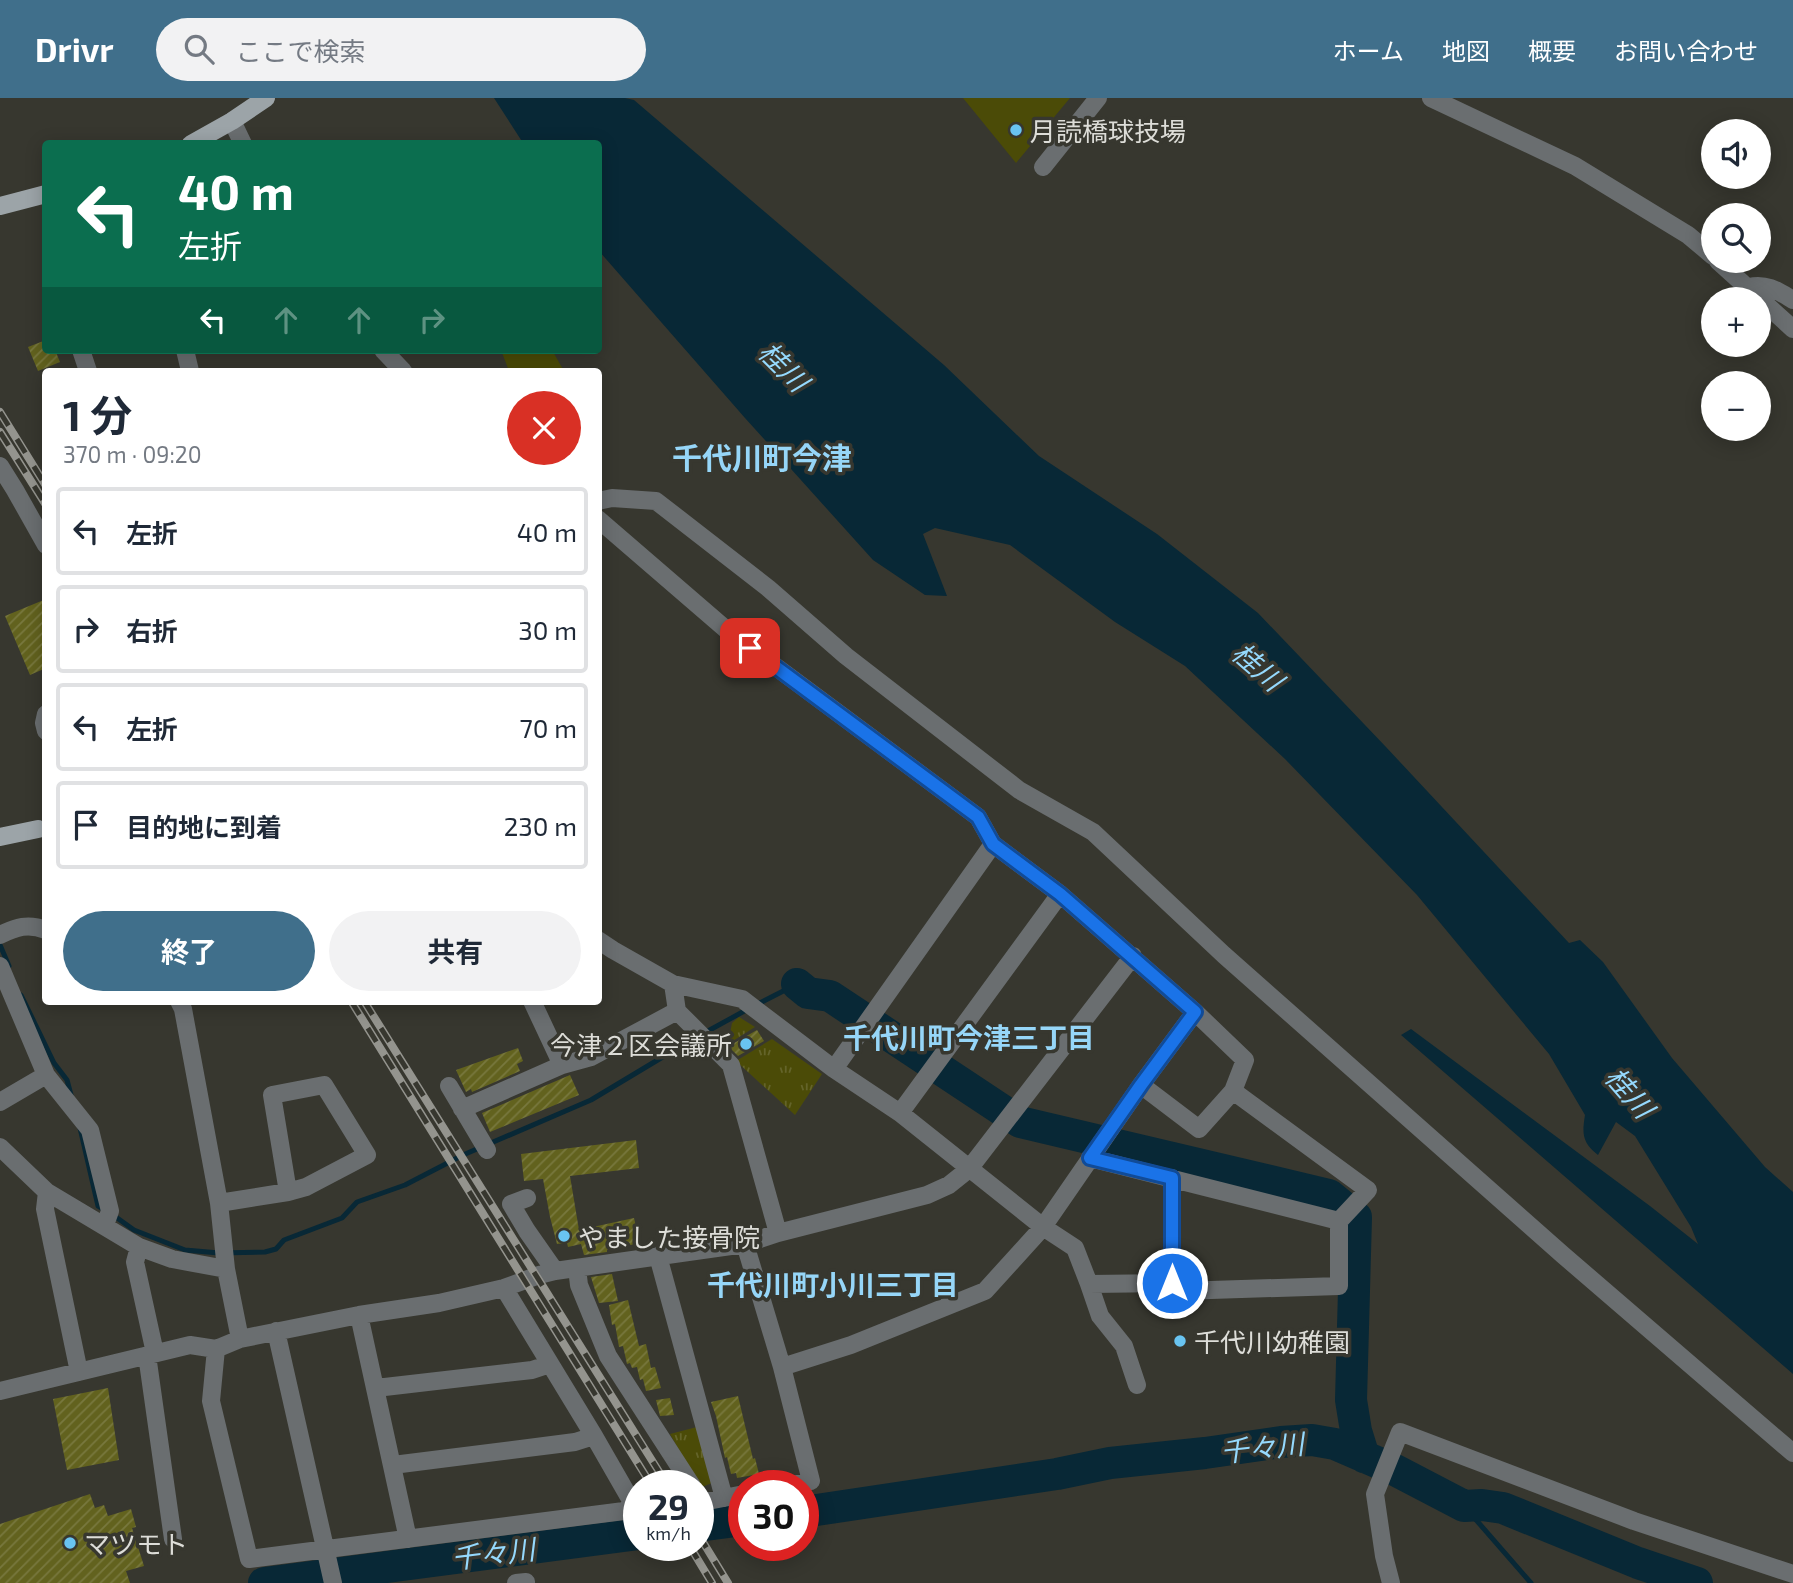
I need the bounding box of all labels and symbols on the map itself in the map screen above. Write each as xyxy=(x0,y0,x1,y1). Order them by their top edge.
place label: 月読橋球技場 xyxy=(1030,115,1186,146)
marker: 月読橋球技場 xyxy=(1008,122,1024,138)
water label: 桂川 xyxy=(752,334,818,400)
district label: 千代川町今津 xyxy=(672,439,852,475)
pin xyxy=(720,618,780,678)
water label: 桂川 xyxy=(1226,635,1293,699)
district label: 千代川町今津三丁目 xyxy=(843,1020,1095,1054)
place label: 今津２区会議所 xyxy=(550,1029,732,1060)
marker: 今津２区会議所 xyxy=(738,1036,754,1052)
water label: 桂川 xyxy=(1599,1060,1663,1127)
place label: やました接骨院 xyxy=(578,1221,760,1252)
marker: やました接骨院 xyxy=(556,1228,572,1244)
position arrow xyxy=(1135,1246,1209,1320)
district label: 千代川町小川三丁目 xyxy=(707,1267,959,1301)
place label: 千代川幼稚園 xyxy=(1194,1326,1350,1357)
marker: 千代川幼稚園 xyxy=(1172,1333,1188,1349)
water label: 千々川 xyxy=(1218,1425,1309,1468)
speed limit sign: 30 xyxy=(728,1470,819,1561)
place label: マツモト xyxy=(84,1528,188,1559)
water label: 千々川 xyxy=(449,1531,540,1575)
marker: マツモト xyxy=(62,1535,78,1551)

